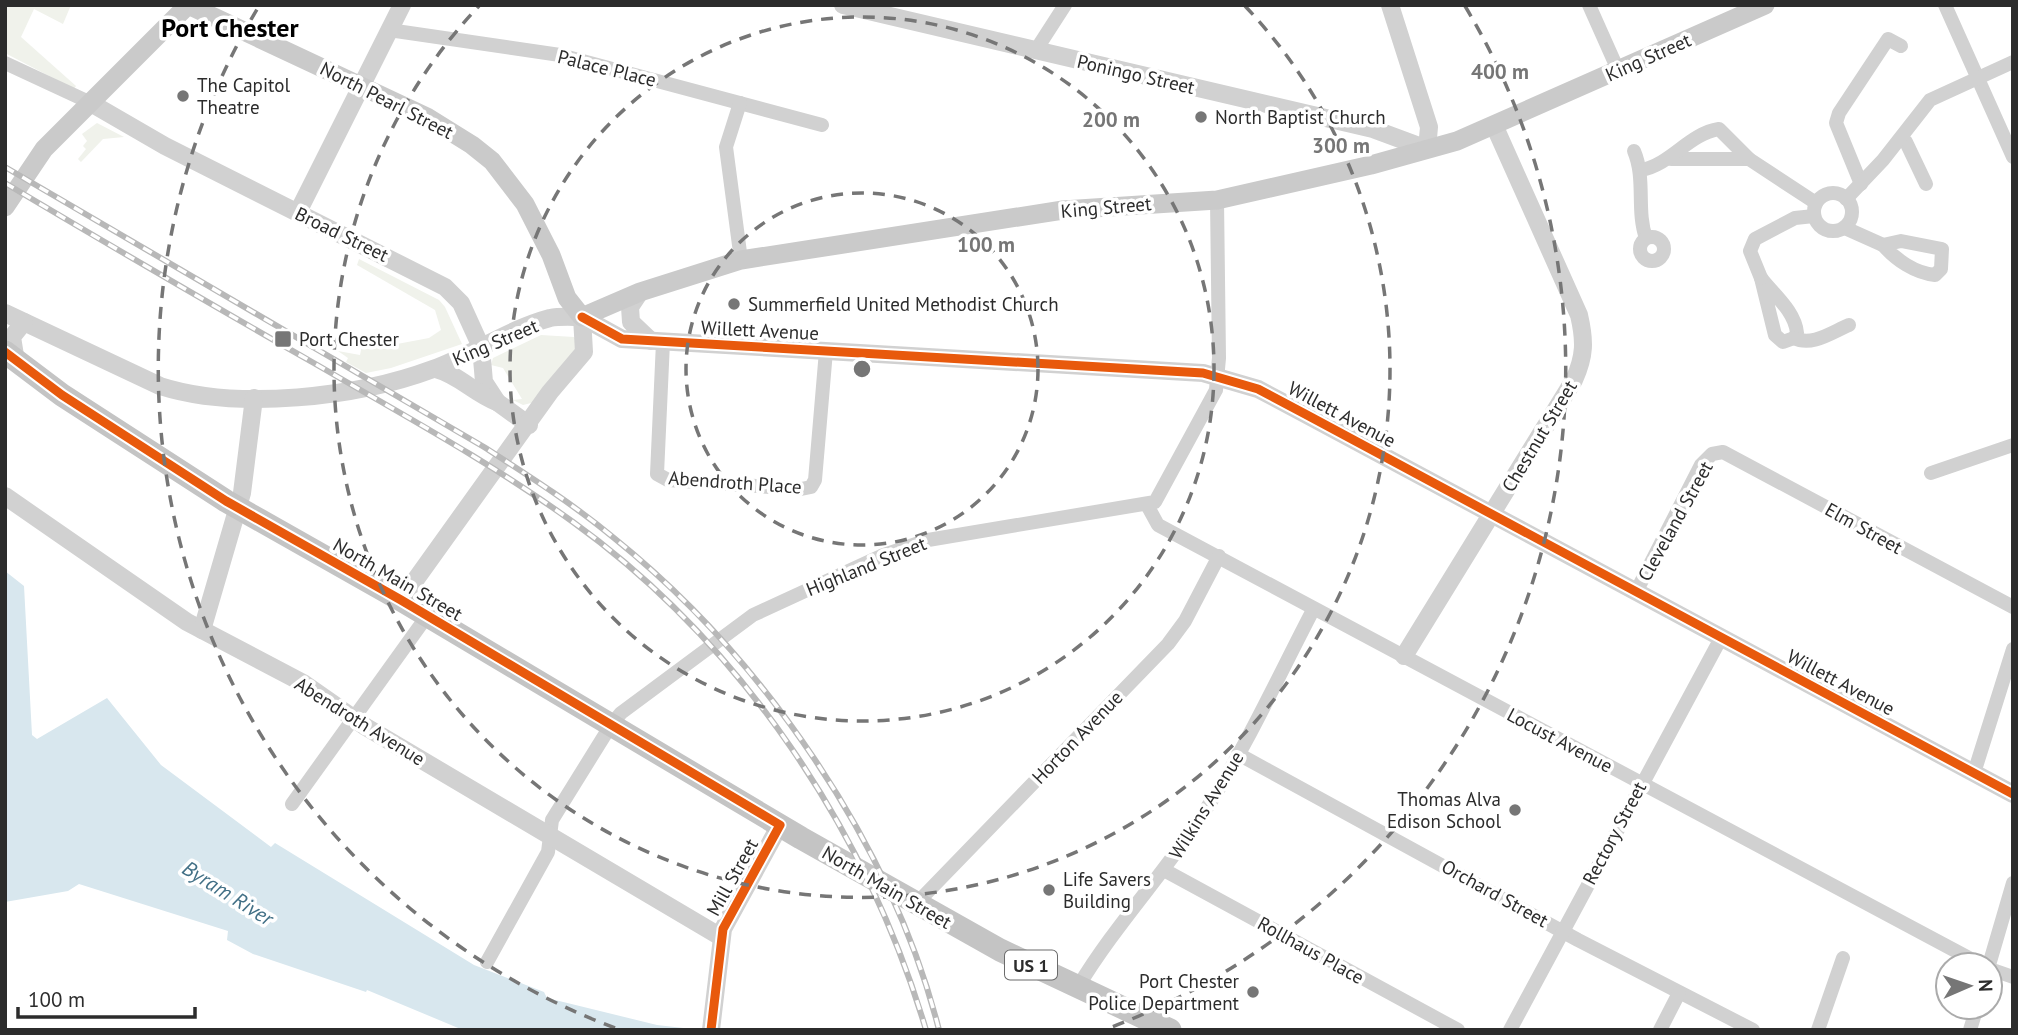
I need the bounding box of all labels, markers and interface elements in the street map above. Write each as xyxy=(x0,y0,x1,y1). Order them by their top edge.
district label: Port Chester xyxy=(161,11,300,44)
street label: King Street xyxy=(1602,27,1695,86)
street label: Palace Place xyxy=(555,44,659,92)
street label: Poningo Street xyxy=(1075,49,1198,99)
street label: North Pearl Street xyxy=(316,56,458,144)
text: 400 m xyxy=(1471,58,1529,85)
place label: The Capitol Theatre xyxy=(197,73,290,119)
marker: The Capitol Theatre xyxy=(175,88,191,104)
place label: North Baptist Church xyxy=(1215,105,1386,129)
text: 200 m xyxy=(1082,106,1140,133)
marker: North Baptist Church xyxy=(1193,109,1209,125)
text: 300 m xyxy=(1312,132,1370,159)
street label: King Street xyxy=(1060,191,1153,223)
street label: Broad Street xyxy=(291,201,393,267)
text: 100 m xyxy=(957,231,1015,258)
place label: Summerfield United Methodist Church xyxy=(748,292,1059,316)
marker: Summerfield United Methodist Church xyxy=(726,296,742,312)
street label: King Street xyxy=(448,313,542,371)
street label: Willett Avenue xyxy=(700,315,820,345)
place label: Port Chester xyxy=(299,327,399,351)
marker: Port Chester xyxy=(273,329,293,349)
centre of rings xyxy=(850,357,874,381)
street label: Chestnut Street xyxy=(1496,375,1582,496)
street label: Willett Avenue xyxy=(1284,376,1400,452)
street label: Cleveland Street xyxy=(1632,456,1718,585)
street label: Abendroth Place xyxy=(668,465,802,499)
street label: Elm Street xyxy=(1821,497,1907,559)
street label: Highland Street xyxy=(802,531,930,601)
street label: North Main Street xyxy=(329,532,467,626)
street label: Willett Avenue xyxy=(1783,644,1899,720)
street label: Abendroth Avenue xyxy=(290,671,430,771)
street label: Horton Avenue xyxy=(1026,685,1128,789)
street label: Locust Avenue xyxy=(1503,702,1617,778)
street label: Wilkins Avenue xyxy=(1163,747,1249,863)
street label: Rectory Street xyxy=(1577,777,1651,889)
place label: Thomas Alva Edison School xyxy=(1387,787,1501,833)
marker: Thomas Alva Edison School xyxy=(1507,802,1523,818)
street label: Mill Street xyxy=(701,834,763,920)
street label: North Main Street xyxy=(818,840,956,934)
water label: Byram River xyxy=(177,854,280,933)
street label: Orchard Street xyxy=(1438,854,1553,932)
place label: Life Savers Building xyxy=(1063,867,1151,913)
marker: Life Savers Building xyxy=(1041,882,1057,898)
street label: Rollhaus Place xyxy=(1253,911,1369,989)
road number: US 1 xyxy=(1005,950,1057,980)
north arrow xyxy=(1934,951,2004,1021)
place label: Port Chester Police Department xyxy=(1088,969,1240,1015)
scale bar xyxy=(18,976,194,1020)
text: N xyxy=(1974,979,1998,992)
marker: Port Chester Police Department xyxy=(1245,984,1261,1000)
text: 100 m xyxy=(28,986,85,1013)

